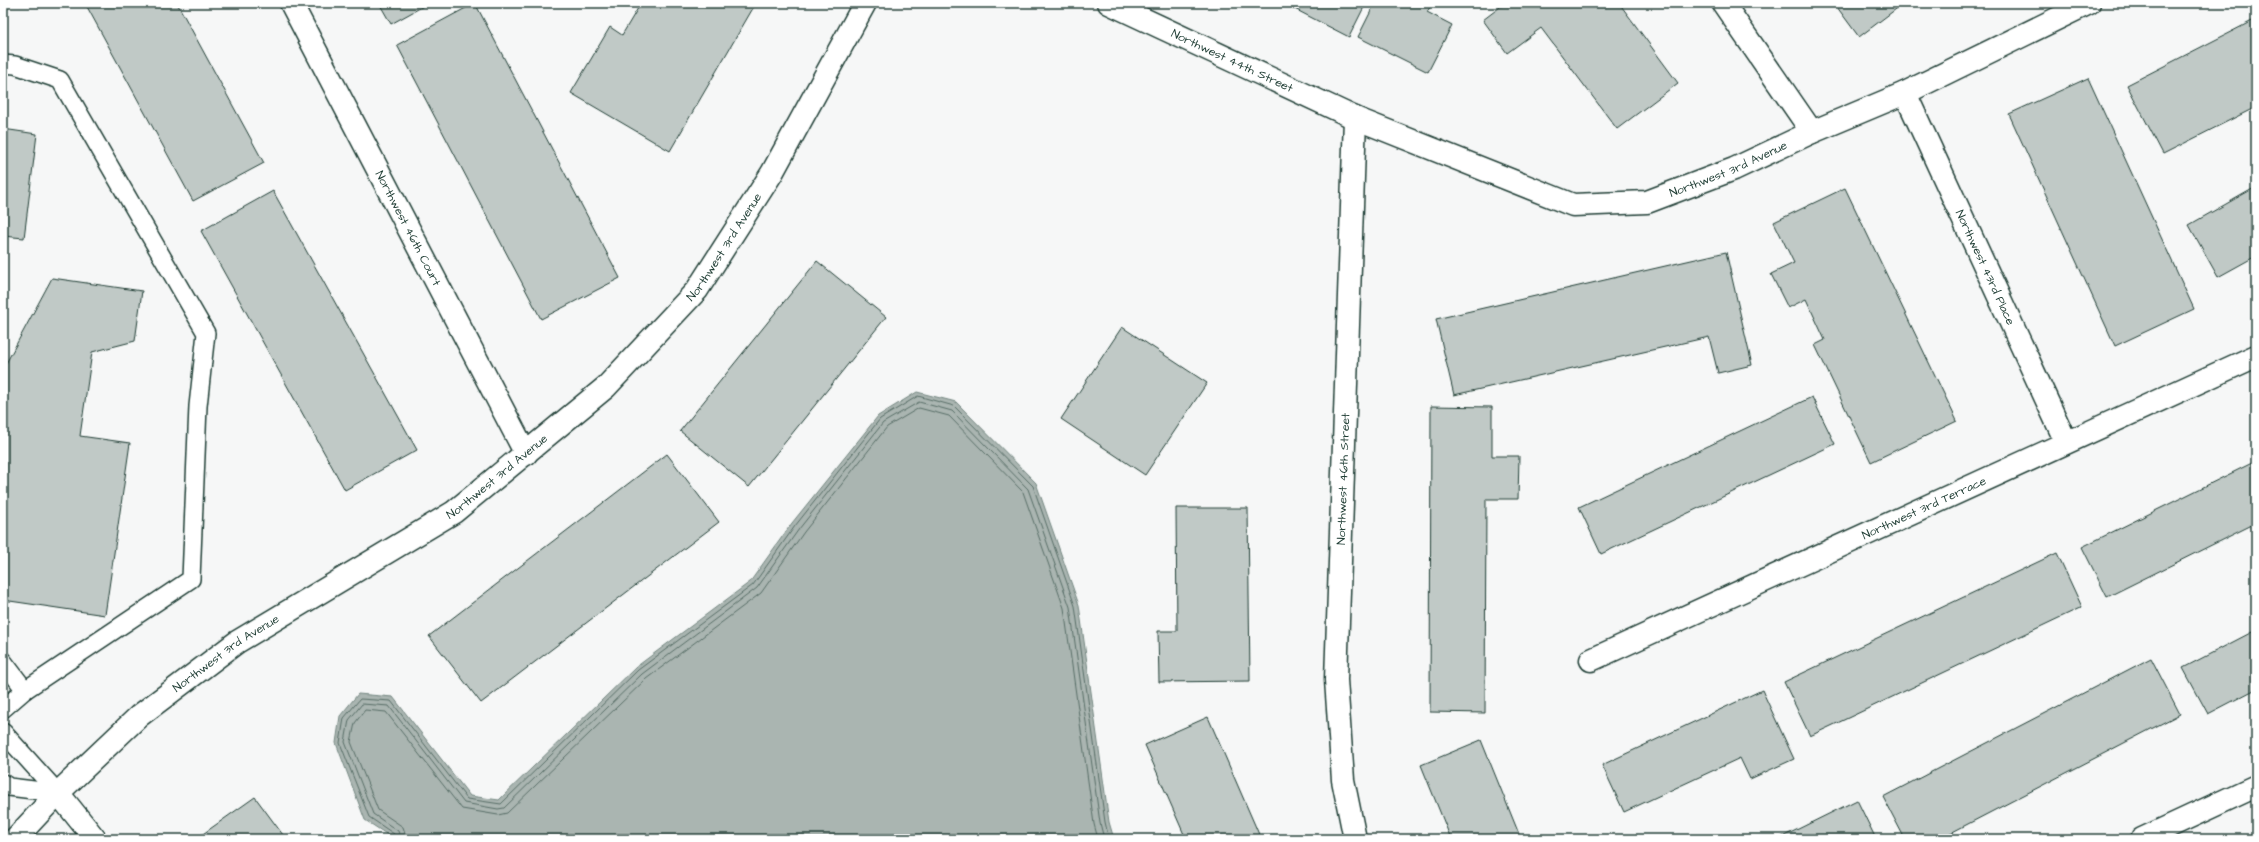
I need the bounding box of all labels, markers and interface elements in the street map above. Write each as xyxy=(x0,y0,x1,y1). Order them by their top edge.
street label: Northwest 44th Street xyxy=(1168,25,1296,97)
street label: Northwest 3rd Avenue xyxy=(1667,137,1791,202)
street label: Northwest 46th Court xyxy=(371,168,445,289)
street label: Northwest 3rd Avenue xyxy=(683,189,766,305)
street label: Northwest 43rd Place xyxy=(1951,207,2019,328)
street label: Northwest 46th Street xyxy=(1333,413,1354,545)
street label: Northwest 3rd Avenue xyxy=(443,430,552,524)
street label: Northwest 3rd Terrace xyxy=(1859,472,1989,544)
street label: Northwest 3rd Avenue xyxy=(169,610,283,697)

